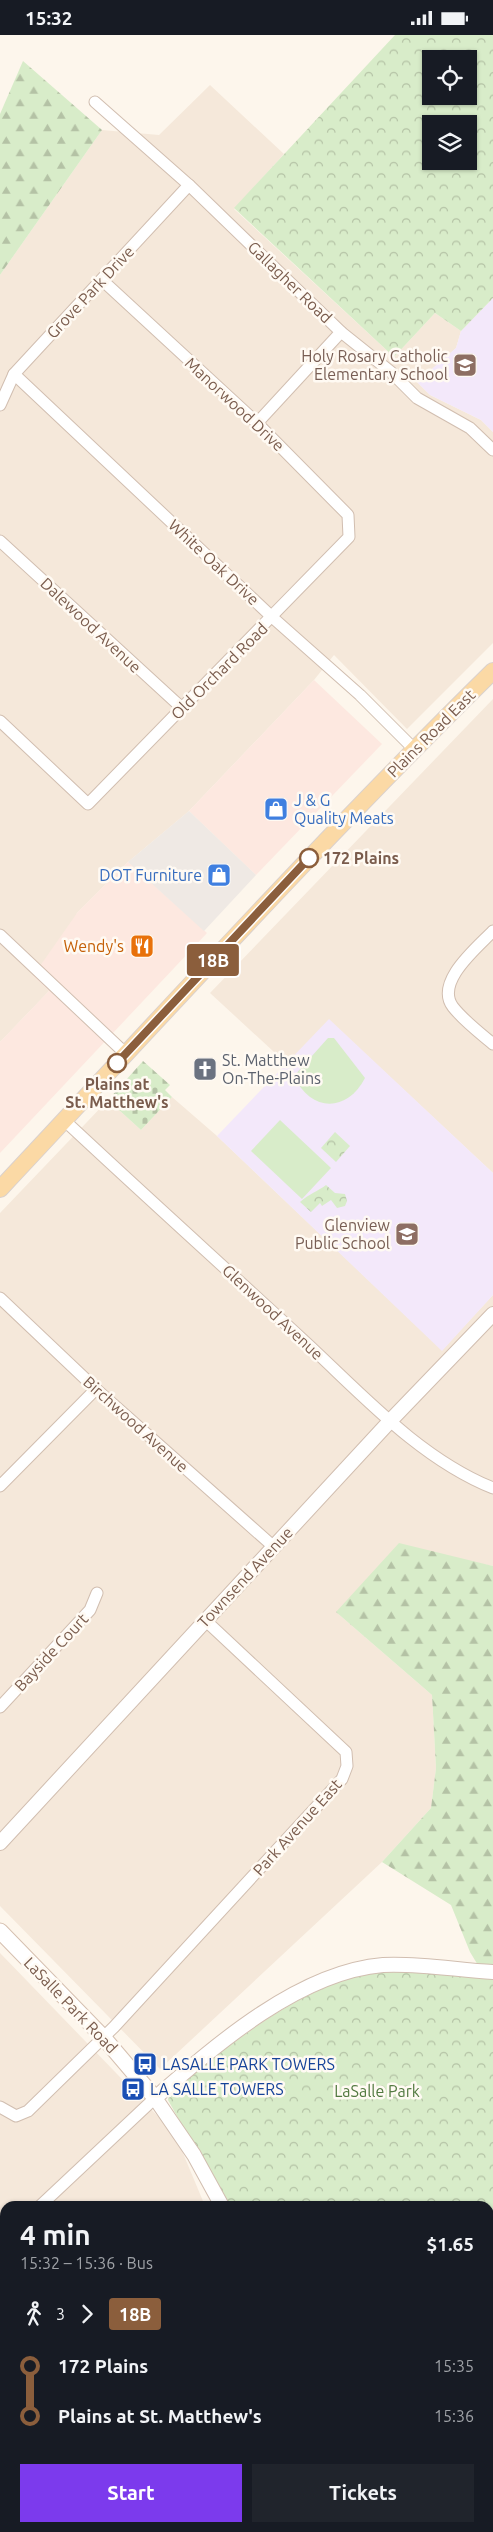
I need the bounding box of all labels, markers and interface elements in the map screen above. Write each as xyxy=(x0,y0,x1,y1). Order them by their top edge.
text: 15:32 xyxy=(25,7,73,29)
map controls xyxy=(422,50,477,170)
button: locate xyxy=(422,50,477,105)
button: layers xyxy=(422,115,477,170)
street label: Gallagher Road xyxy=(244,238,336,326)
street label: Grove Park Drive xyxy=(43,242,137,342)
place label: Holy Rosary Catholic Elementary School xyxy=(301,347,449,383)
school or university icon: Holy Rosary Catholic Elementary School xyxy=(452,352,478,378)
street label: Manorwood Drive xyxy=(182,353,288,455)
street label: White Oak Drive xyxy=(165,516,263,608)
street label: Dalewood Avenue xyxy=(37,574,145,676)
street label: Old Orchard Road xyxy=(167,619,271,723)
street label: Plains Road East xyxy=(383,685,479,781)
place label: J & G Quality Meats xyxy=(294,791,394,827)
shop icon: J & G Quality Meats xyxy=(263,796,289,822)
marker: 172 Plains xyxy=(299,848,319,868)
place label: 172 Plains xyxy=(323,849,399,867)
shop icon: DOT Furniture xyxy=(206,862,232,888)
place label: DOT Furniture xyxy=(99,866,202,884)
restaurant icon: Wendy's xyxy=(129,933,155,959)
place label: Wendy's xyxy=(64,937,124,955)
line badge: 18B xyxy=(184,944,242,976)
text: 18B xyxy=(197,950,229,970)
place label: St. Matthew On-The-Plains xyxy=(222,1051,321,1087)
marker: Plains at St. Matthew's xyxy=(107,1053,127,1073)
church icon: St. Matthew On-The-Plains xyxy=(192,1056,218,1082)
place label: Plains at St. Matthew's xyxy=(65,1075,169,1111)
place label: Glenview Public School xyxy=(295,1216,391,1252)
school or university icon: Glenview Public School xyxy=(394,1221,420,1247)
street label: Glenwood Avenue xyxy=(219,1261,327,1363)
street label: Birchwood Avenue xyxy=(80,1372,192,1476)
street label: Townsend Avenue xyxy=(194,1523,296,1631)
street label: Bayside Court xyxy=(11,1609,92,1694)
street label: Park Avenue East xyxy=(249,1775,345,1879)
street label: LaSalle Park Road xyxy=(21,1953,121,2057)
bus stop icon: LASALLE PARK TOWERS xyxy=(132,2051,158,2077)
place label: LASALLE PARK TOWERS xyxy=(162,2055,335,2073)
bus stop icon: LA SALLE TOWERS xyxy=(120,2076,146,2102)
place label: LA SALLE TOWERS xyxy=(150,2080,284,2098)
park label: LaSalle Park xyxy=(334,2082,420,2100)
text: 4 min xyxy=(20,2219,91,2250)
text: $1.65 xyxy=(426,2233,474,2255)
text: 15:32 – 15:36 · Bus xyxy=(20,2254,153,2272)
icon: walk xyxy=(20,2300,48,2328)
icon: forward xyxy=(73,2300,101,2328)
text: 18B xyxy=(119,2304,151,2324)
text: 3 xyxy=(56,2305,65,2323)
text: 172 Plains xyxy=(58,2355,148,2377)
text: 15:35 xyxy=(434,2357,474,2375)
text: Plains at St. Matthew's xyxy=(58,2405,262,2427)
text: 15:36 xyxy=(434,2407,474,2425)
button: Start xyxy=(20,2464,242,2522)
button: Tickets xyxy=(252,2464,474,2522)

